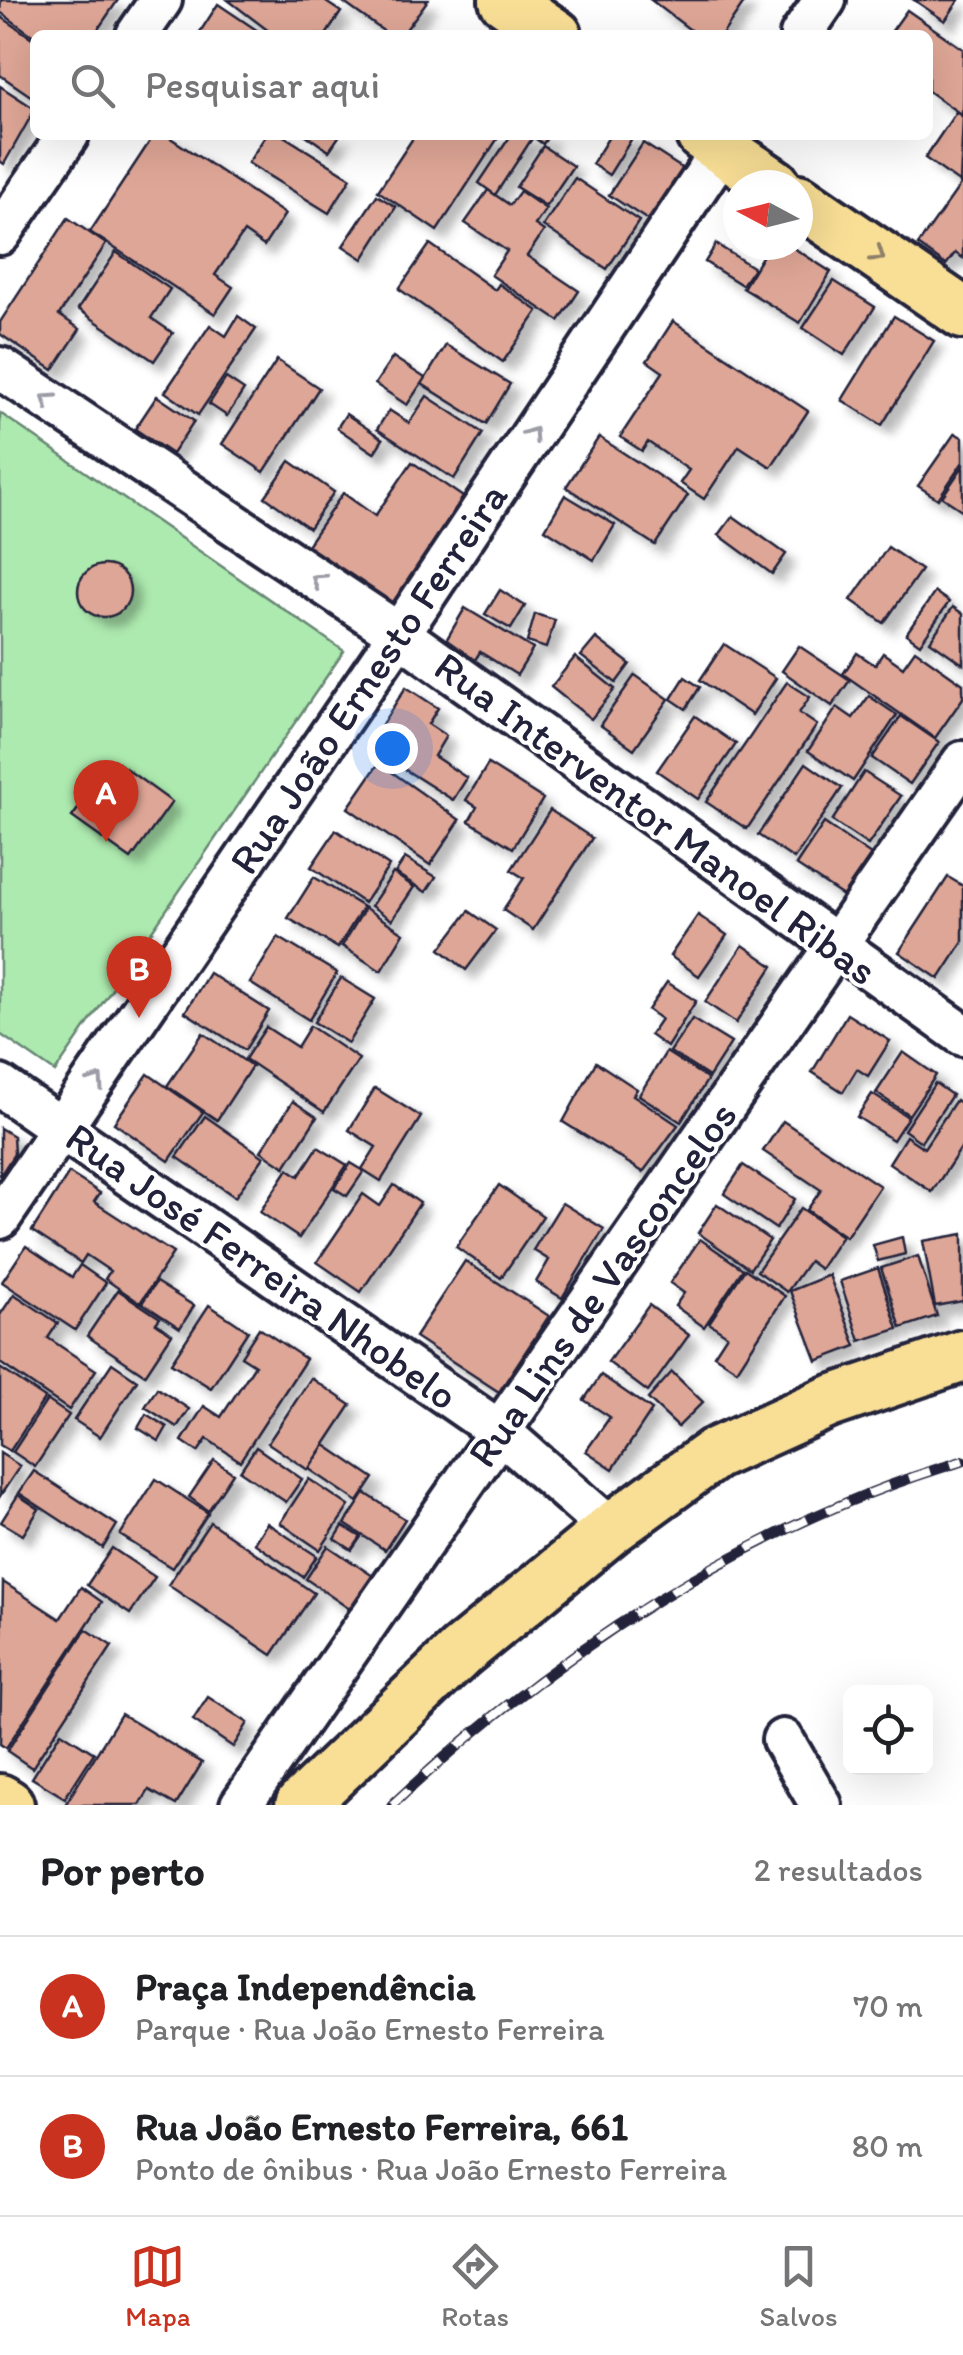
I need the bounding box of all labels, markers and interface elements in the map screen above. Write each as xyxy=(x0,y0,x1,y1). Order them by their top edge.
search box xyxy=(30,30,933,140)
icon: search xyxy=(65,58,120,113)
text: Pesquisar aqui xyxy=(145,62,380,108)
north arrow xyxy=(723,170,813,260)
one-way arrow xyxy=(868,243,886,262)
one-way arrow xyxy=(40,394,59,412)
one-way arrow xyxy=(520,426,539,444)
street label: Rua João Ernesto Ferreira xyxy=(218,472,518,884)
one-way arrow xyxy=(311,574,330,592)
street label: Rua Interventor Manoel Ribas xyxy=(425,640,887,996)
your location xyxy=(367,723,418,774)
pin: A xyxy=(74,760,138,842)
pin: B xyxy=(106,936,172,1018)
one-way arrow xyxy=(84,1073,103,1091)
street label: Rua Lins de Vasconcelos xyxy=(456,1091,748,1477)
street label: Rua José Ferreira Nhobelo xyxy=(56,1111,468,1421)
map controls xyxy=(843,1685,933,1775)
button: locate xyxy=(843,1685,933,1775)
text: Por perto xyxy=(40,1845,205,1896)
text: 2 resultados xyxy=(754,1851,923,1889)
text: Praça Independência xyxy=(135,1964,476,2010)
text: A xyxy=(62,1987,83,2025)
text: 70 m xyxy=(853,1987,923,2025)
text: Parque · Rua João Ernesto Ferreira xyxy=(135,2010,605,2048)
text: Rua João Ernesto Ferreira, 661 xyxy=(135,2104,628,2150)
text: B xyxy=(62,2127,83,2165)
text: 80 m xyxy=(852,2127,923,2165)
text: Ponto de ônibus · Rua João Ernesto Ferreira xyxy=(135,2150,727,2188)
tab: Mapa xyxy=(125,2239,191,2333)
tab: Rotas xyxy=(441,2239,509,2333)
tab: Salvos xyxy=(760,2239,838,2333)

